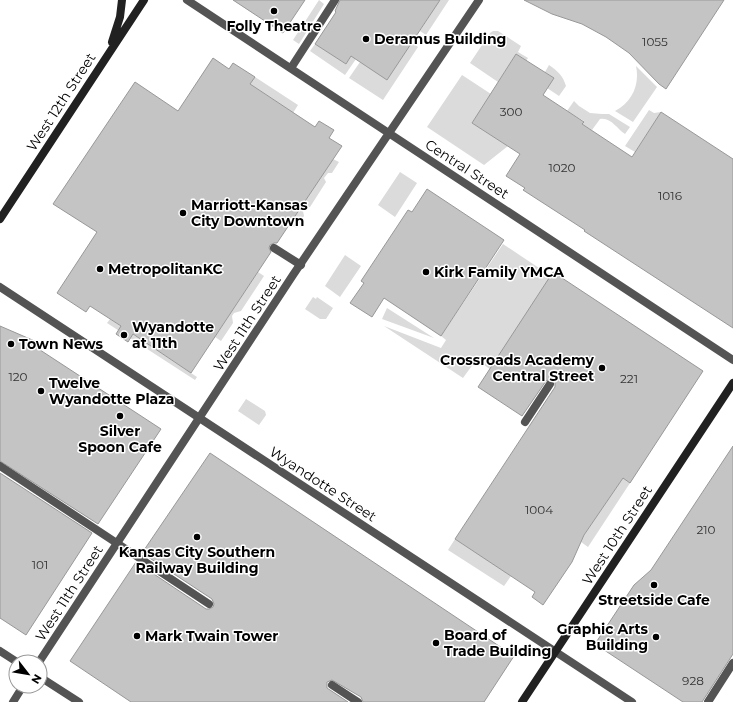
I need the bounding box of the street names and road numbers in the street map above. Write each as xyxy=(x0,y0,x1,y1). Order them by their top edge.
street label: West 12th Street xyxy=(23,49,100,155)
street label: Central Street xyxy=(422,135,513,203)
street label: West 11th Street xyxy=(209,271,285,374)
street label: Wyandotte Street xyxy=(266,443,380,526)
street label: West 10th Street xyxy=(578,482,656,588)
street label: West 11th Street xyxy=(31,541,107,644)

